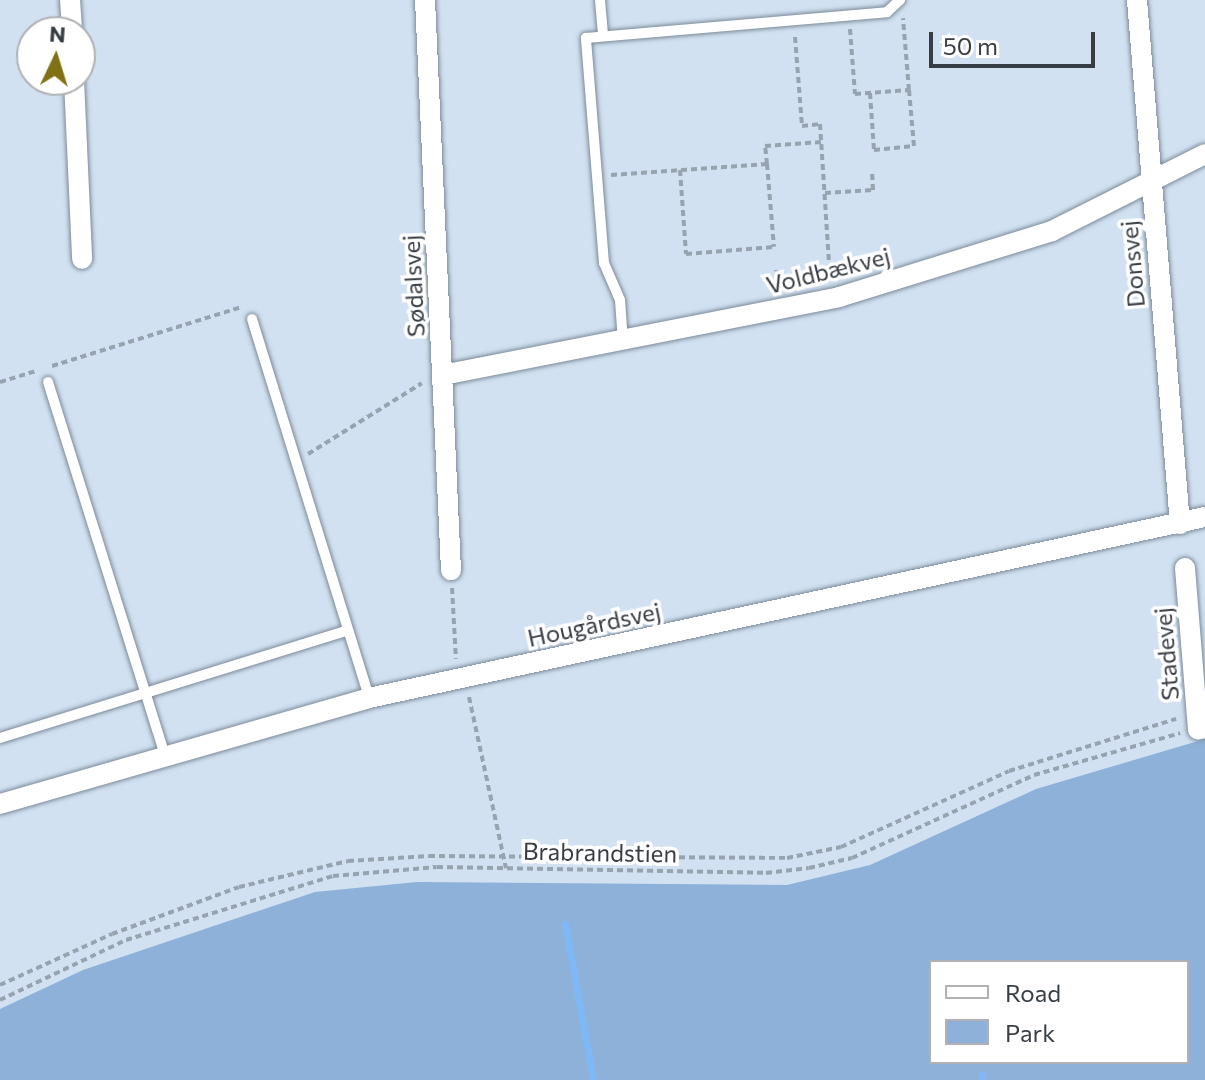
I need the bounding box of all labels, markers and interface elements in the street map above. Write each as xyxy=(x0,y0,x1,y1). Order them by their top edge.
north arrow xyxy=(16,16,96,96)
scale bar xyxy=(933,16,1099,66)
text: N xyxy=(48,20,67,48)
text: 50 m xyxy=(943,31,998,60)
street label: Donsvej xyxy=(1114,219,1150,309)
street label: Sødalsvej xyxy=(396,234,430,338)
street label: Voldbækvej xyxy=(763,241,893,299)
street label: Hougårdsvej xyxy=(525,596,663,652)
street label: Stadevej xyxy=(1148,606,1184,702)
street label: Brabrandstien xyxy=(523,836,677,868)
legend xyxy=(929,960,1189,1064)
text: Road xyxy=(1005,978,1061,1007)
text: Park xyxy=(1005,1018,1055,1047)

